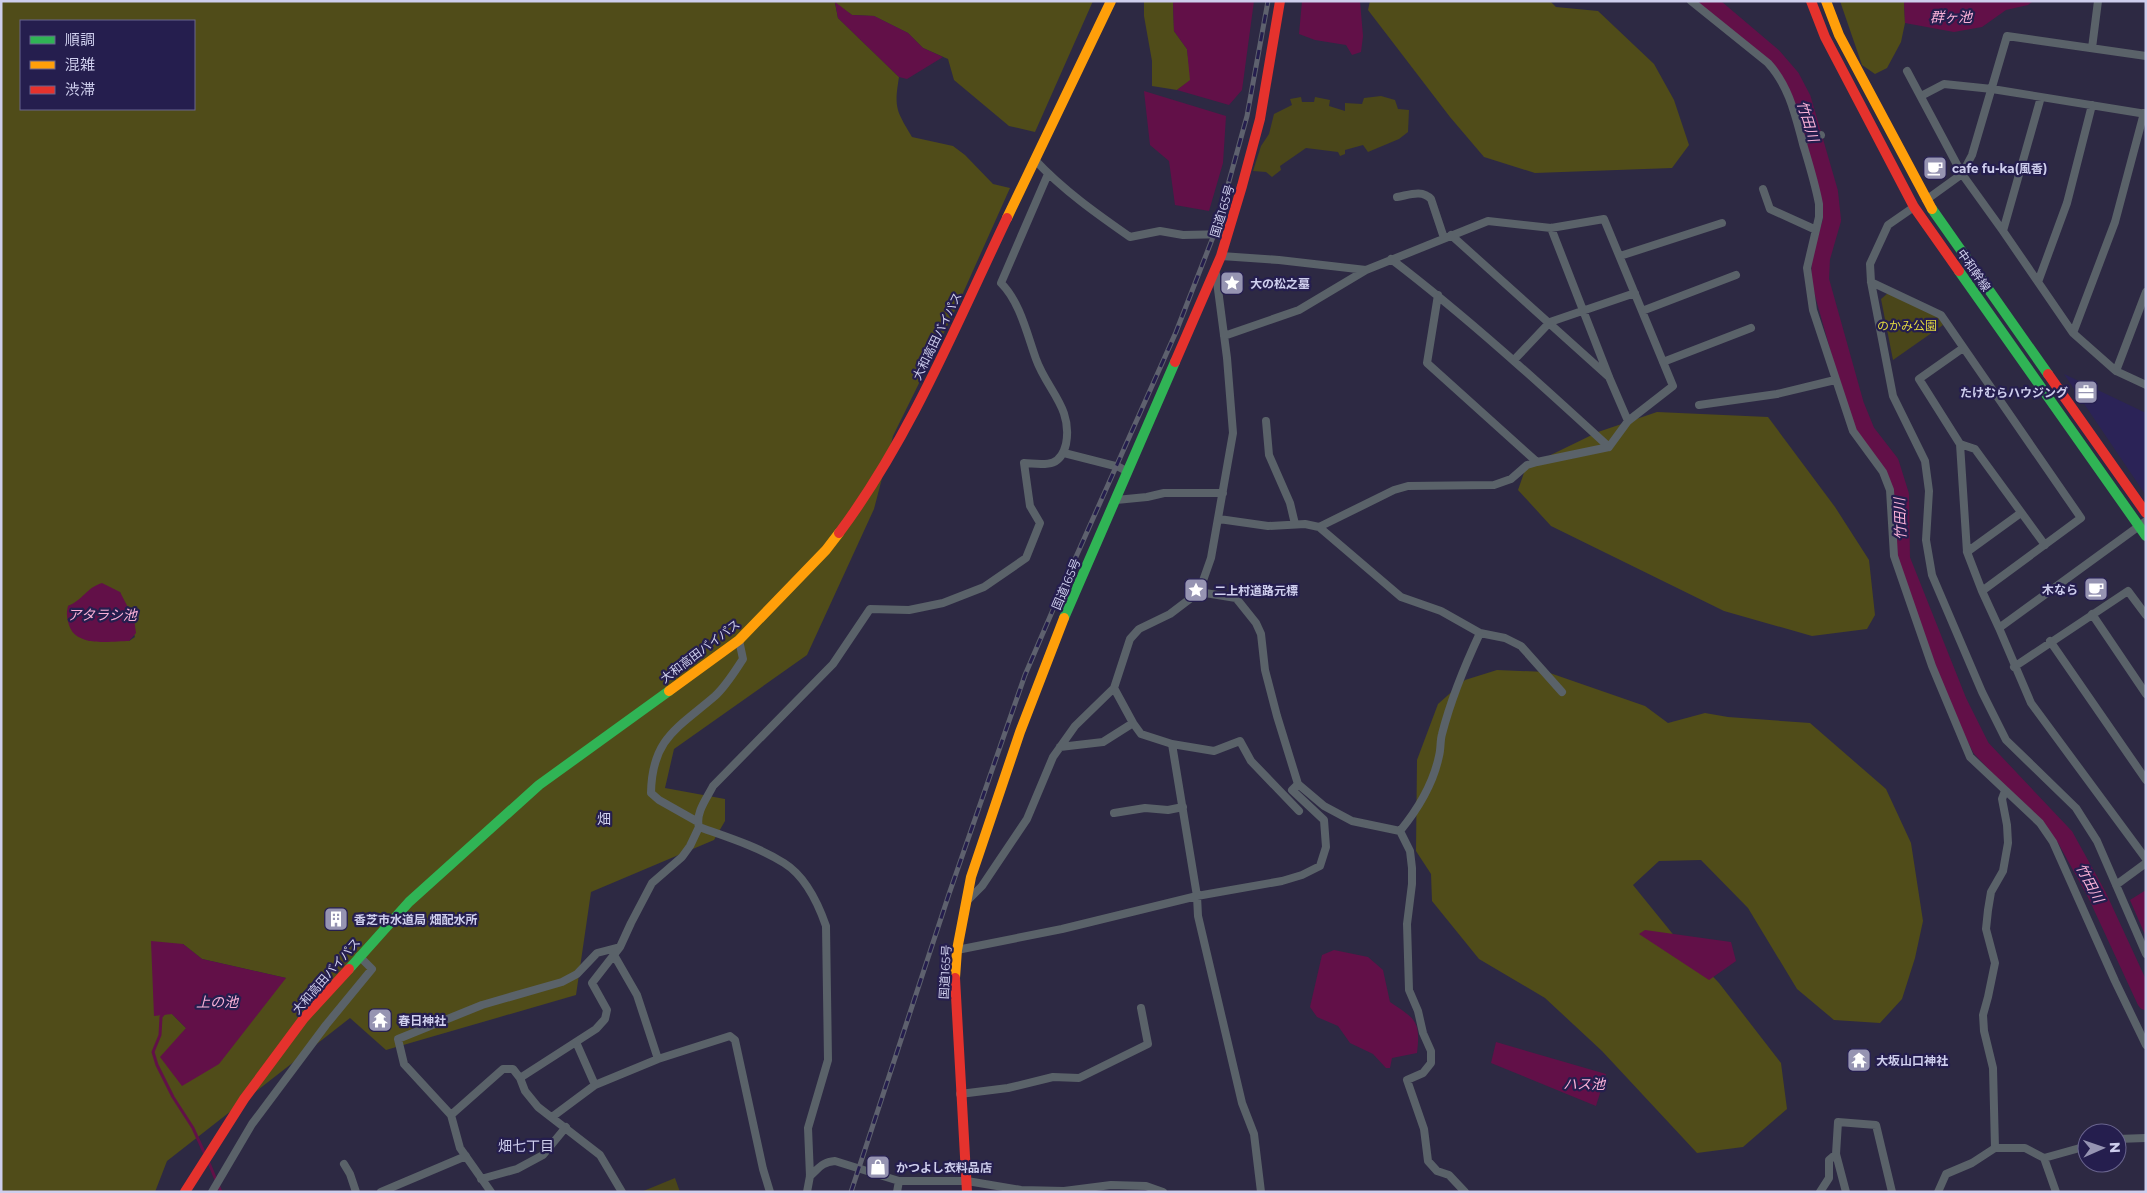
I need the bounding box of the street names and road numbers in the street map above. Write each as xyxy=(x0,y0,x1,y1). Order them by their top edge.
street label: 国道165号 xyxy=(1207,183,1237,239)
street label: 中和幹線 xyxy=(1954,246,1994,294)
street label: 大和高田バイパス xyxy=(909,290,965,382)
street label: 国道165号 xyxy=(1048,556,1084,612)
street label: 大和高田バイパス xyxy=(657,616,743,686)
street label: 大和高田バイパス xyxy=(289,935,363,1017)
street label: 国道165号 xyxy=(936,944,954,1000)

